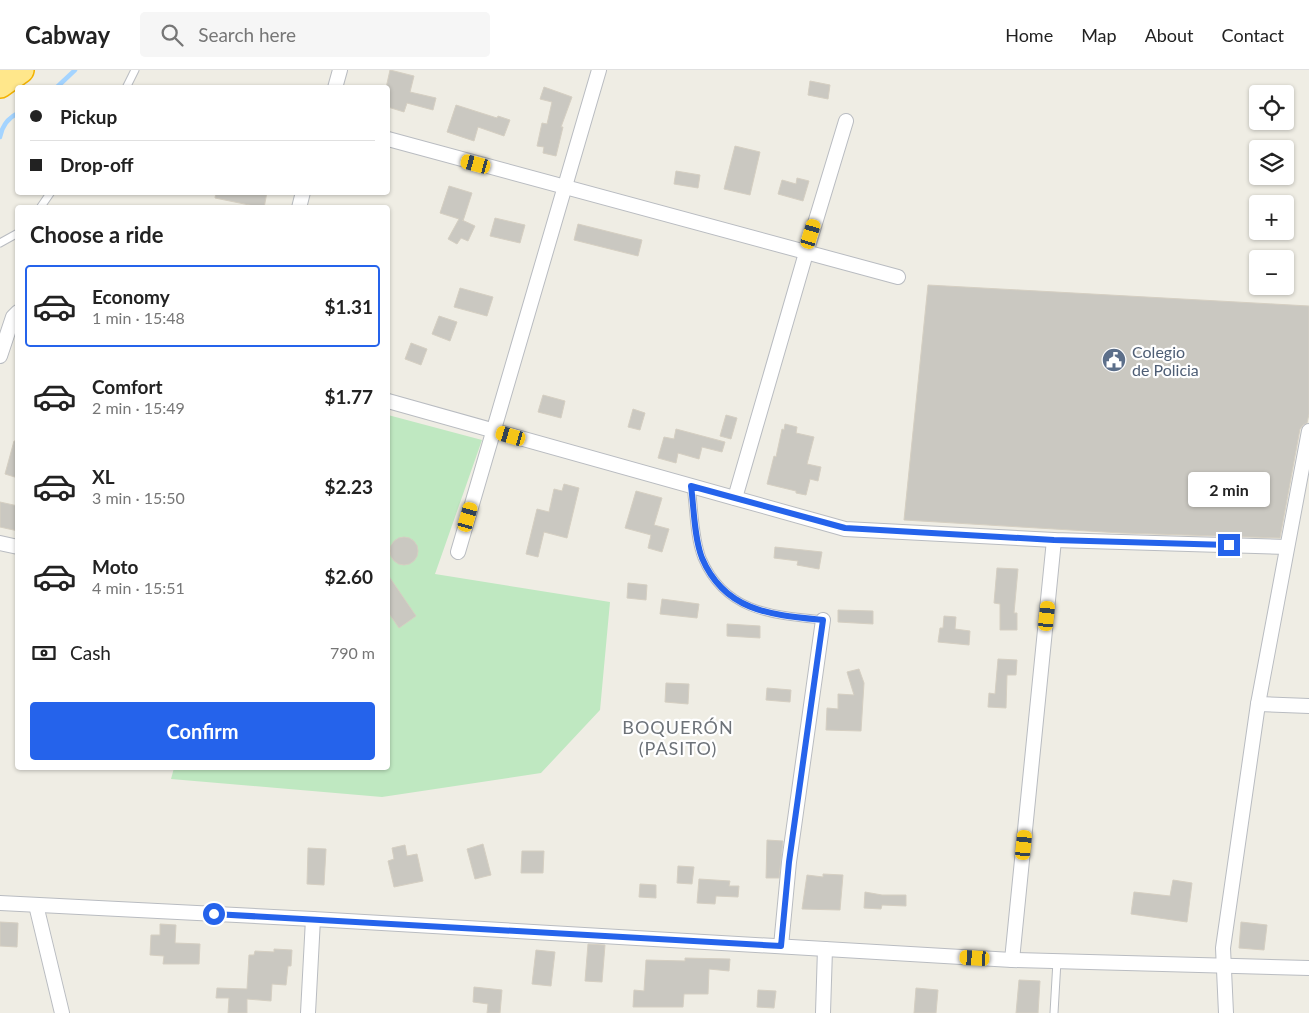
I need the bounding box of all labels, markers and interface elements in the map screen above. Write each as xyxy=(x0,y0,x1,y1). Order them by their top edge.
search box xyxy=(140,12,490,57)
text: Cabway xyxy=(25,20,110,49)
icon: search xyxy=(158,21,186,49)
text: Search here xyxy=(198,23,296,46)
text: Home xyxy=(1005,24,1053,46)
text: Map xyxy=(1081,24,1117,46)
text: About xyxy=(1145,24,1194,46)
text: Contact xyxy=(1222,24,1284,46)
map controls xyxy=(1249,85,1294,295)
button: locate xyxy=(1249,85,1294,130)
text: Pickup xyxy=(60,105,117,128)
button: layers xyxy=(1249,140,1294,185)
text: Drop-off xyxy=(60,153,134,176)
car xyxy=(459,153,492,175)
button: + xyxy=(1249,195,1294,240)
car xyxy=(799,217,822,251)
text: Choose a ride xyxy=(30,221,164,248)
button: − xyxy=(1249,250,1294,295)
icon: car xyxy=(32,284,77,329)
text: Economy xyxy=(92,285,170,308)
text: $1.31 xyxy=(324,295,373,318)
text: 1 min · 15:48 xyxy=(92,308,185,327)
place label: Colegio de Policia xyxy=(1132,342,1199,379)
public building icon: Colegio de Policia xyxy=(1101,347,1127,373)
icon: car xyxy=(32,374,77,419)
text: Comfort xyxy=(92,375,163,398)
text: $1.77 xyxy=(324,385,373,408)
text: 2 min · 15:49 xyxy=(92,398,185,417)
car xyxy=(494,425,527,447)
icon: car xyxy=(32,464,77,509)
text: XL xyxy=(92,465,115,488)
callout: 2 min xyxy=(1188,472,1270,508)
text: $2.23 xyxy=(324,475,373,498)
text: 2 min xyxy=(1209,480,1249,499)
text: 3 min · 15:50 xyxy=(92,488,185,507)
car xyxy=(456,501,479,533)
route end xyxy=(1218,534,1240,556)
icon: car xyxy=(32,554,77,599)
text: Moto xyxy=(92,555,138,578)
text: $2.60 xyxy=(324,565,373,588)
text: 4 min · 15:51 xyxy=(92,578,185,597)
car xyxy=(1037,600,1056,632)
icon: cash xyxy=(30,639,58,667)
text: Cash xyxy=(70,641,111,664)
text: 790 m xyxy=(330,643,375,662)
button: Confirm xyxy=(30,702,375,760)
district label: BOQUERÓN (PASITO) xyxy=(622,716,734,759)
car xyxy=(1014,829,1033,861)
route start xyxy=(203,903,225,925)
car xyxy=(959,950,990,966)

